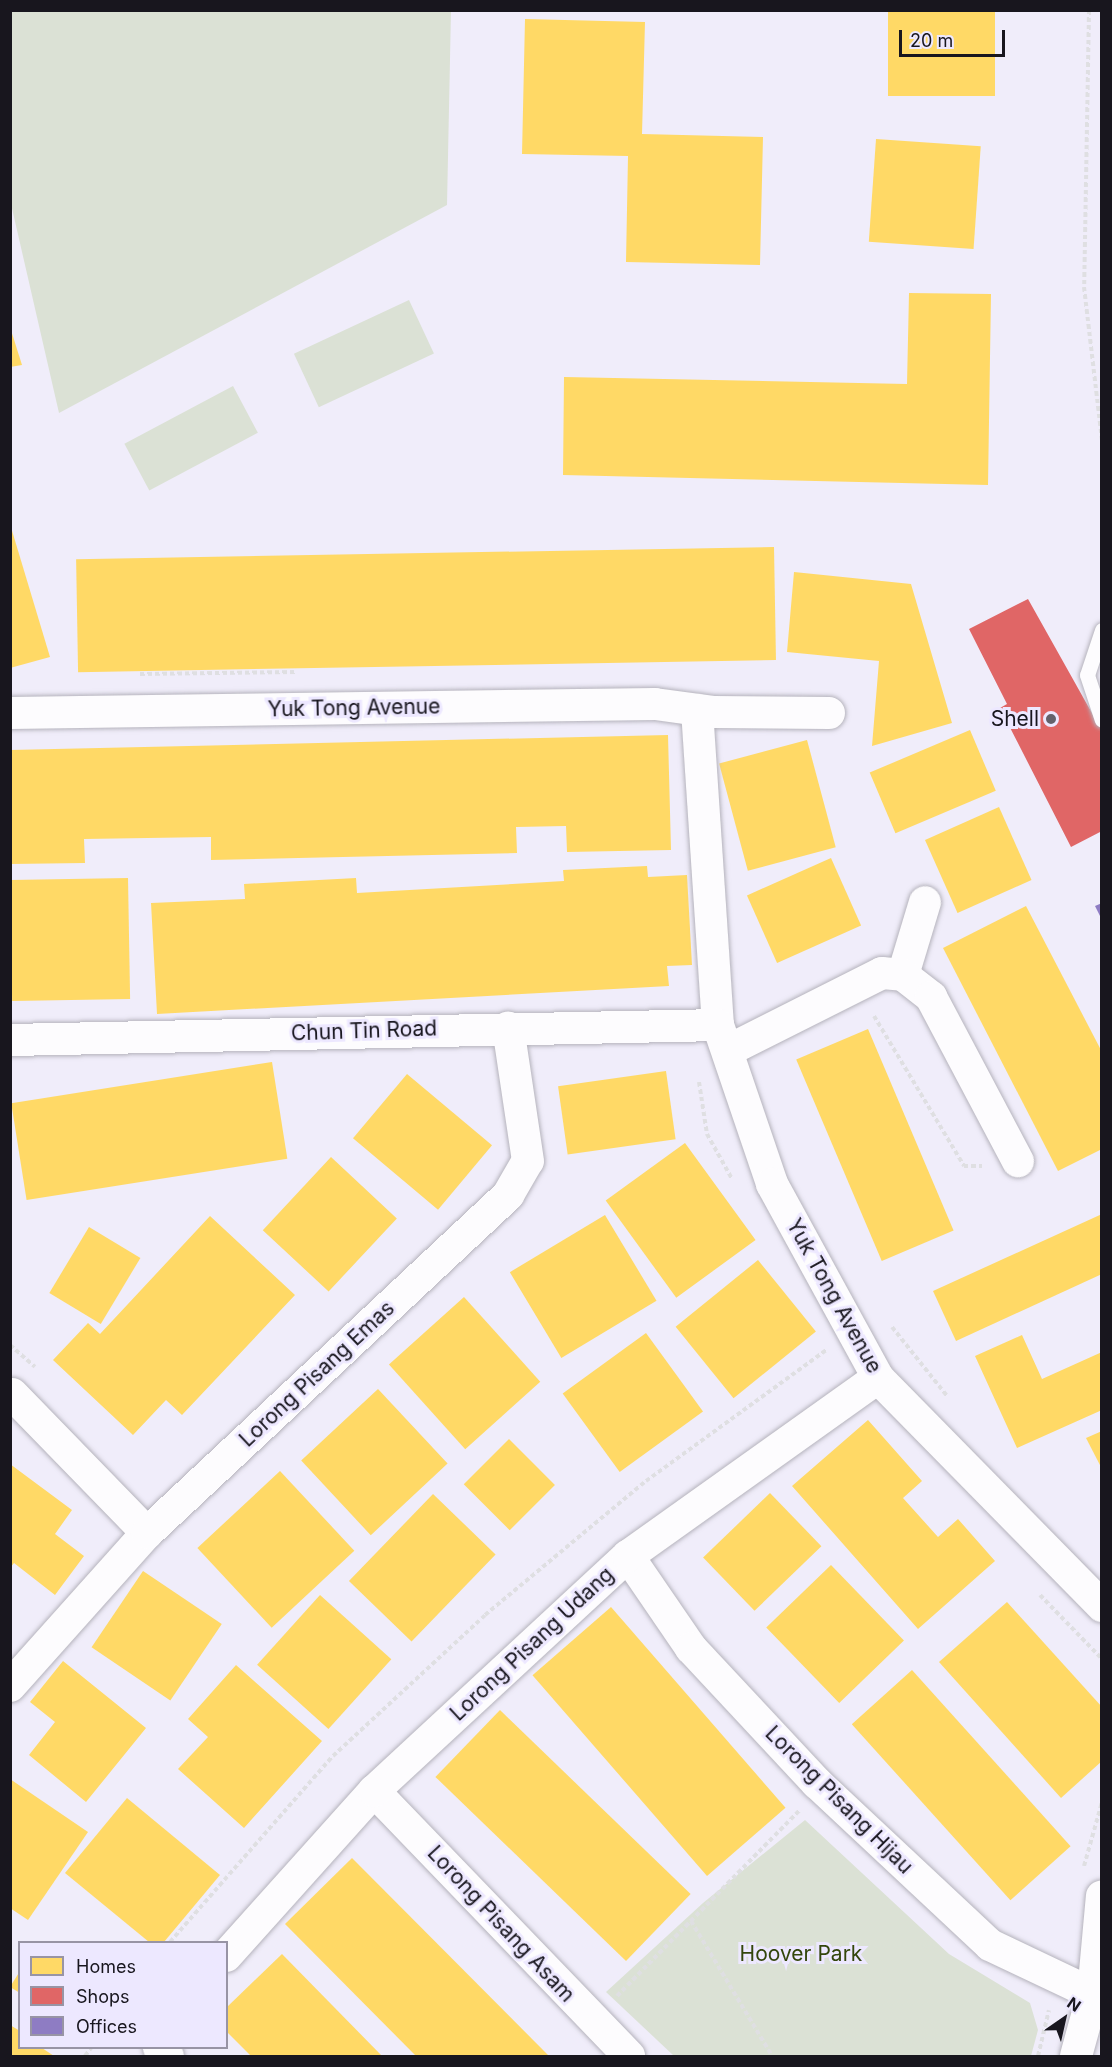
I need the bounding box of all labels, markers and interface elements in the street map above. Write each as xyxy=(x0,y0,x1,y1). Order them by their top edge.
scale bar xyxy=(902,18,1008,56)
text: 20 m xyxy=(910,30,953,51)
street label: Yuk Tong Avenue xyxy=(267,694,441,722)
place label: Shell xyxy=(991,706,1039,732)
marker: Shell xyxy=(1044,712,1058,726)
street label: Chun Tin Road xyxy=(291,1016,437,1046)
street label: Yuk Tong Avenue xyxy=(781,1214,887,1378)
street label: Lorong Pisang Emas xyxy=(234,1296,400,1452)
street label: Lorong Pisang Udang xyxy=(445,1562,619,1726)
street label: Lorong Pisang Hijau xyxy=(760,1721,918,1879)
street label: Lorong Pisang Asam xyxy=(422,1841,580,2007)
legend xyxy=(18,1941,228,2049)
park label: Hoover Park xyxy=(740,1941,862,1967)
text: Homes xyxy=(76,1956,136,1977)
text: Shops xyxy=(76,1986,130,2007)
north arrow xyxy=(1034,1989,1094,2049)
text: N xyxy=(1063,1992,1085,2016)
text: Offices xyxy=(76,2016,137,2037)

